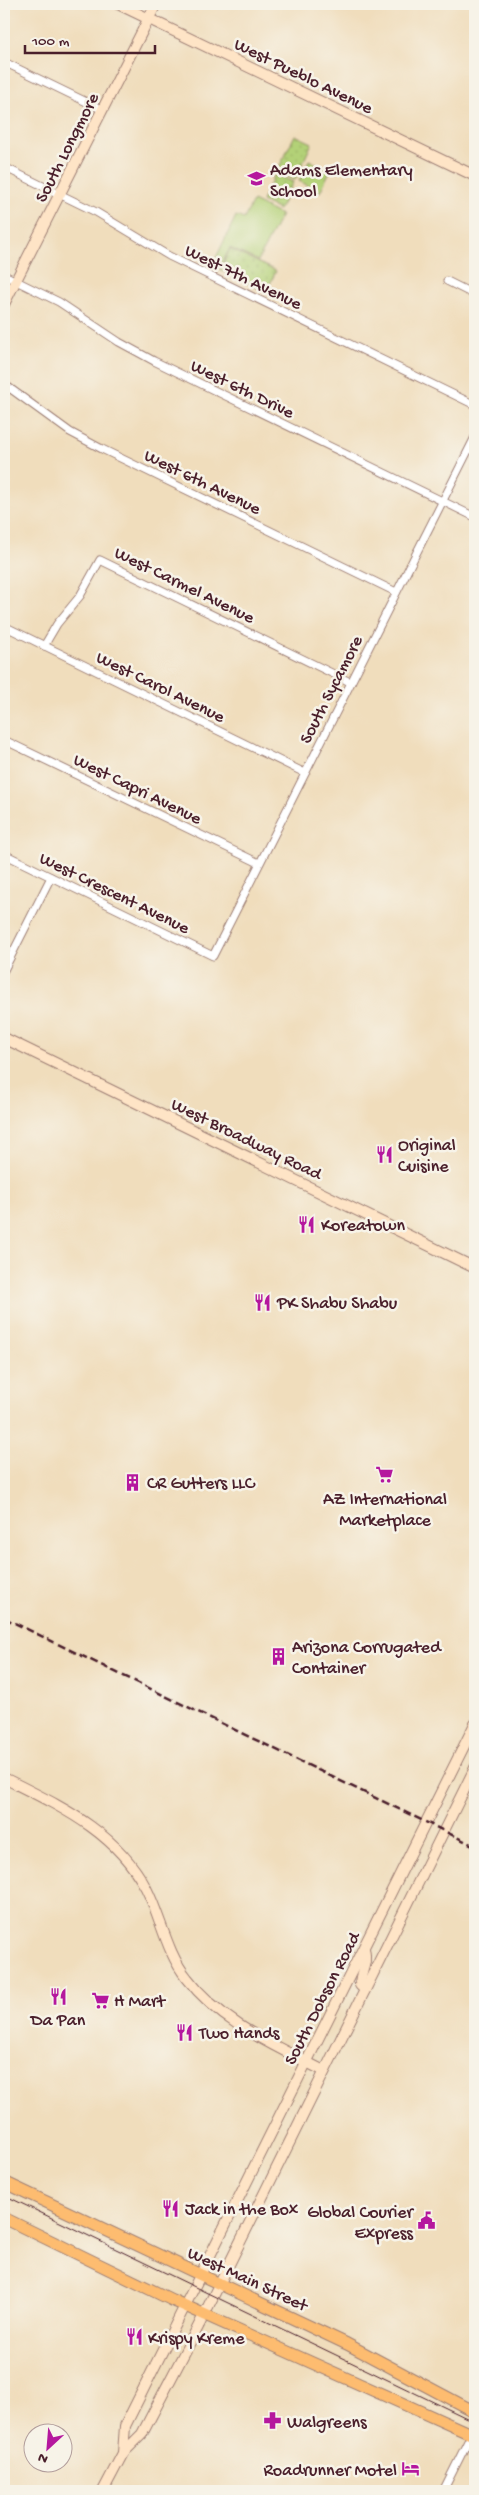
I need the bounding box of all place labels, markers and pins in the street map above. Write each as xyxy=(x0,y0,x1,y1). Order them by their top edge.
place label: Adams Elementary School xyxy=(270,161,413,203)
school or university icon: Adams Elementary School xyxy=(246,169,266,189)
place label: Original Cuisine xyxy=(398,1136,456,1178)
restaurant icon: Original Cuisine xyxy=(374,1144,394,1164)
restaurant icon: Koreatown xyxy=(297,1214,317,1234)
place label: Koreatown xyxy=(321,1216,406,1237)
restaurant icon: PK Shabu Shabu xyxy=(253,1292,273,1312)
place label: PK Shabu Shabu xyxy=(276,1294,398,1315)
supermarket icon: AZ International Marketplace xyxy=(375,1465,395,1485)
building icon: CR Gutters LLC xyxy=(123,1472,143,1492)
place label: CR Gutters LLC xyxy=(147,1474,256,1495)
place label: AZ International Marketplace xyxy=(323,1490,447,1532)
place label: Arizona Corrugated Container xyxy=(292,1638,442,1680)
building icon: Arizona Corrugated Container xyxy=(268,1646,288,1666)
restaurant icon: Da Pan xyxy=(48,1986,68,2006)
supermarket icon: H Mart xyxy=(90,1990,110,2010)
place label: H Mart xyxy=(114,1992,166,2013)
place label: Da Pan xyxy=(30,2011,86,2032)
restaurant icon: Two Hands xyxy=(175,2022,195,2042)
place label: Two Hands xyxy=(198,2024,281,2045)
restaurant icon: Jack in the Box xyxy=(161,2198,181,2218)
place label: Jack in the Box xyxy=(185,2200,299,2221)
place label: Global Courier Express xyxy=(307,2203,415,2245)
public building icon: Global Courier Express xyxy=(417,2211,437,2231)
restaurant icon: Krispy Kreme xyxy=(124,2327,144,2347)
place label: Krispy Kreme xyxy=(148,2329,245,2350)
pharmacy icon: Walgreens xyxy=(263,2411,283,2431)
place label: Walgreens xyxy=(287,2413,368,2434)
hotel icon: Roadrunner Motel xyxy=(401,2459,421,2479)
place label: Roadrunner Motel xyxy=(263,2461,397,2482)

